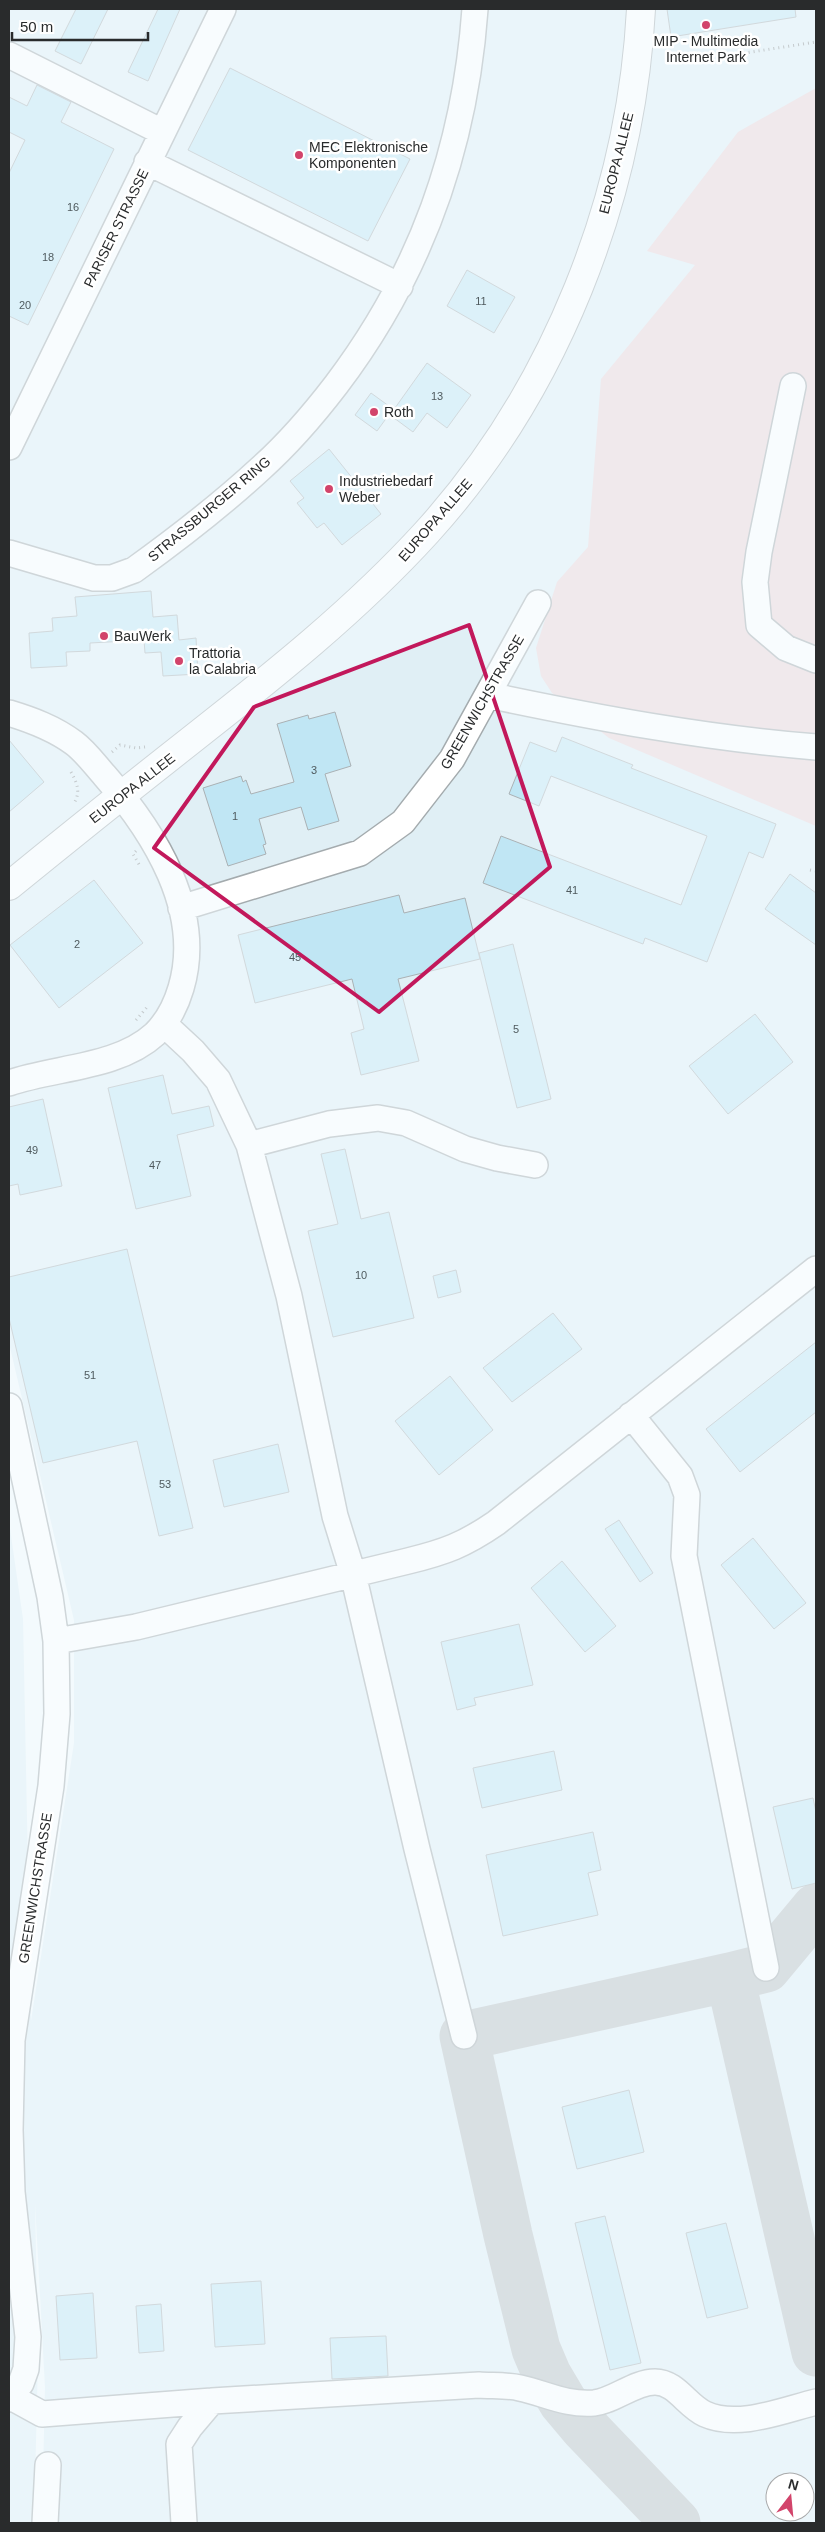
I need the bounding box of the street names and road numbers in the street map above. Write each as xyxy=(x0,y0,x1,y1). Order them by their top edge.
street label: EUROPA ALLEE xyxy=(596,111,636,215)
street label: PARISER STRASSE xyxy=(80,166,152,290)
street label: STRASSBURGER RING xyxy=(145,453,273,565)
street label: EUROPA ALLEE xyxy=(395,476,475,564)
street label: GREENWICHSTRASSE xyxy=(437,632,527,772)
street label: EUROPA ALLEE xyxy=(86,750,178,826)
street label: GREENWICHSTRASSE xyxy=(15,1811,55,1965)

